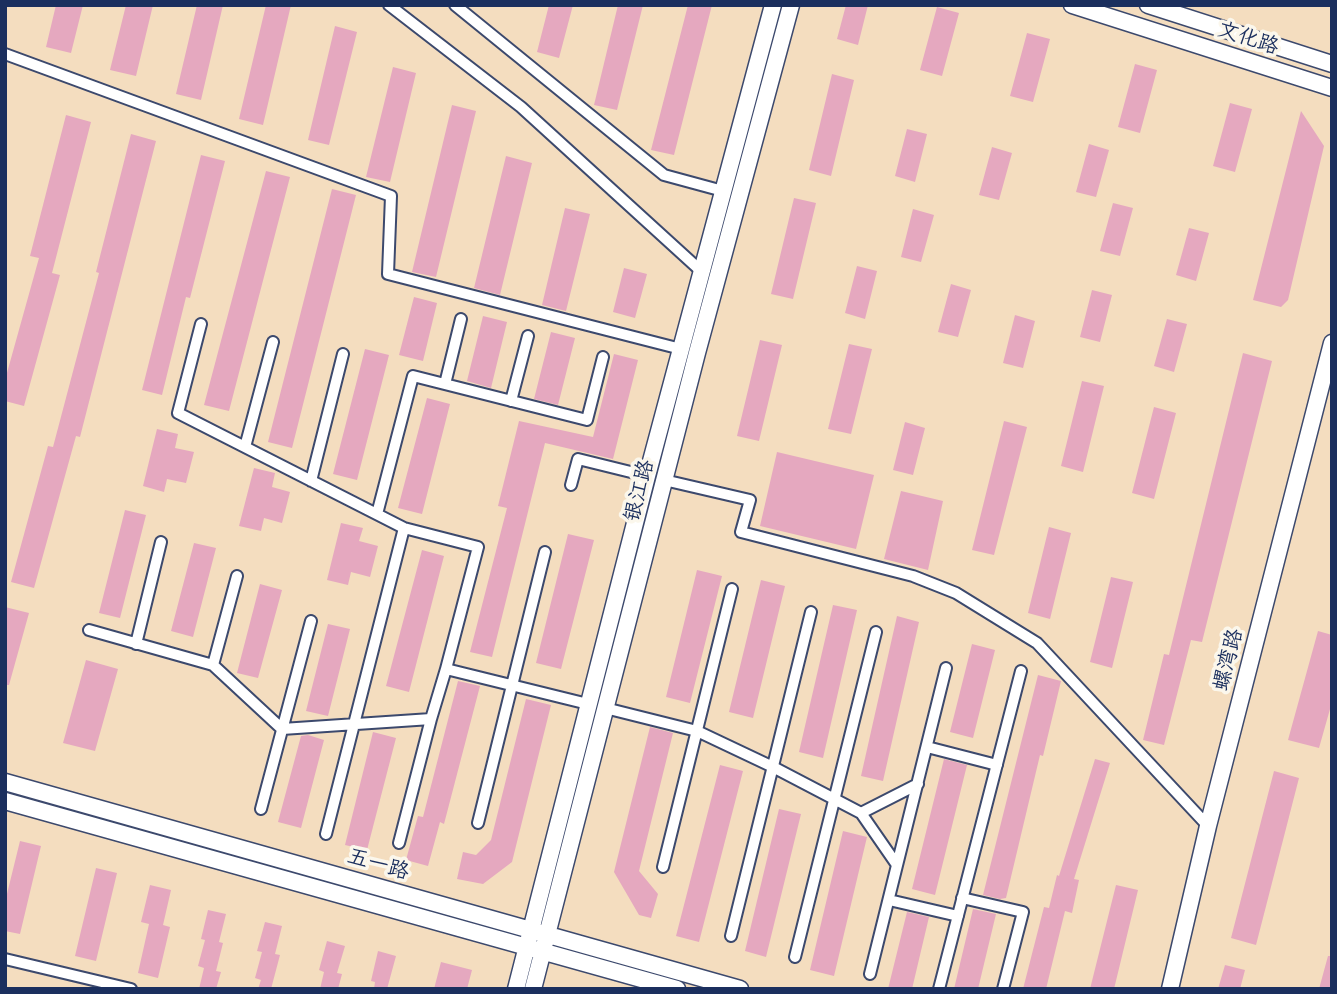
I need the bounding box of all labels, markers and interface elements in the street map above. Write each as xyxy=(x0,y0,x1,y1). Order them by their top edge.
street label: 文化路 xyxy=(1214,17,1282,61)
street label: 银江路 xyxy=(620,457,660,525)
street label: 螺湾路 xyxy=(1209,626,1249,694)
street label: 五一路 xyxy=(344,844,412,886)

